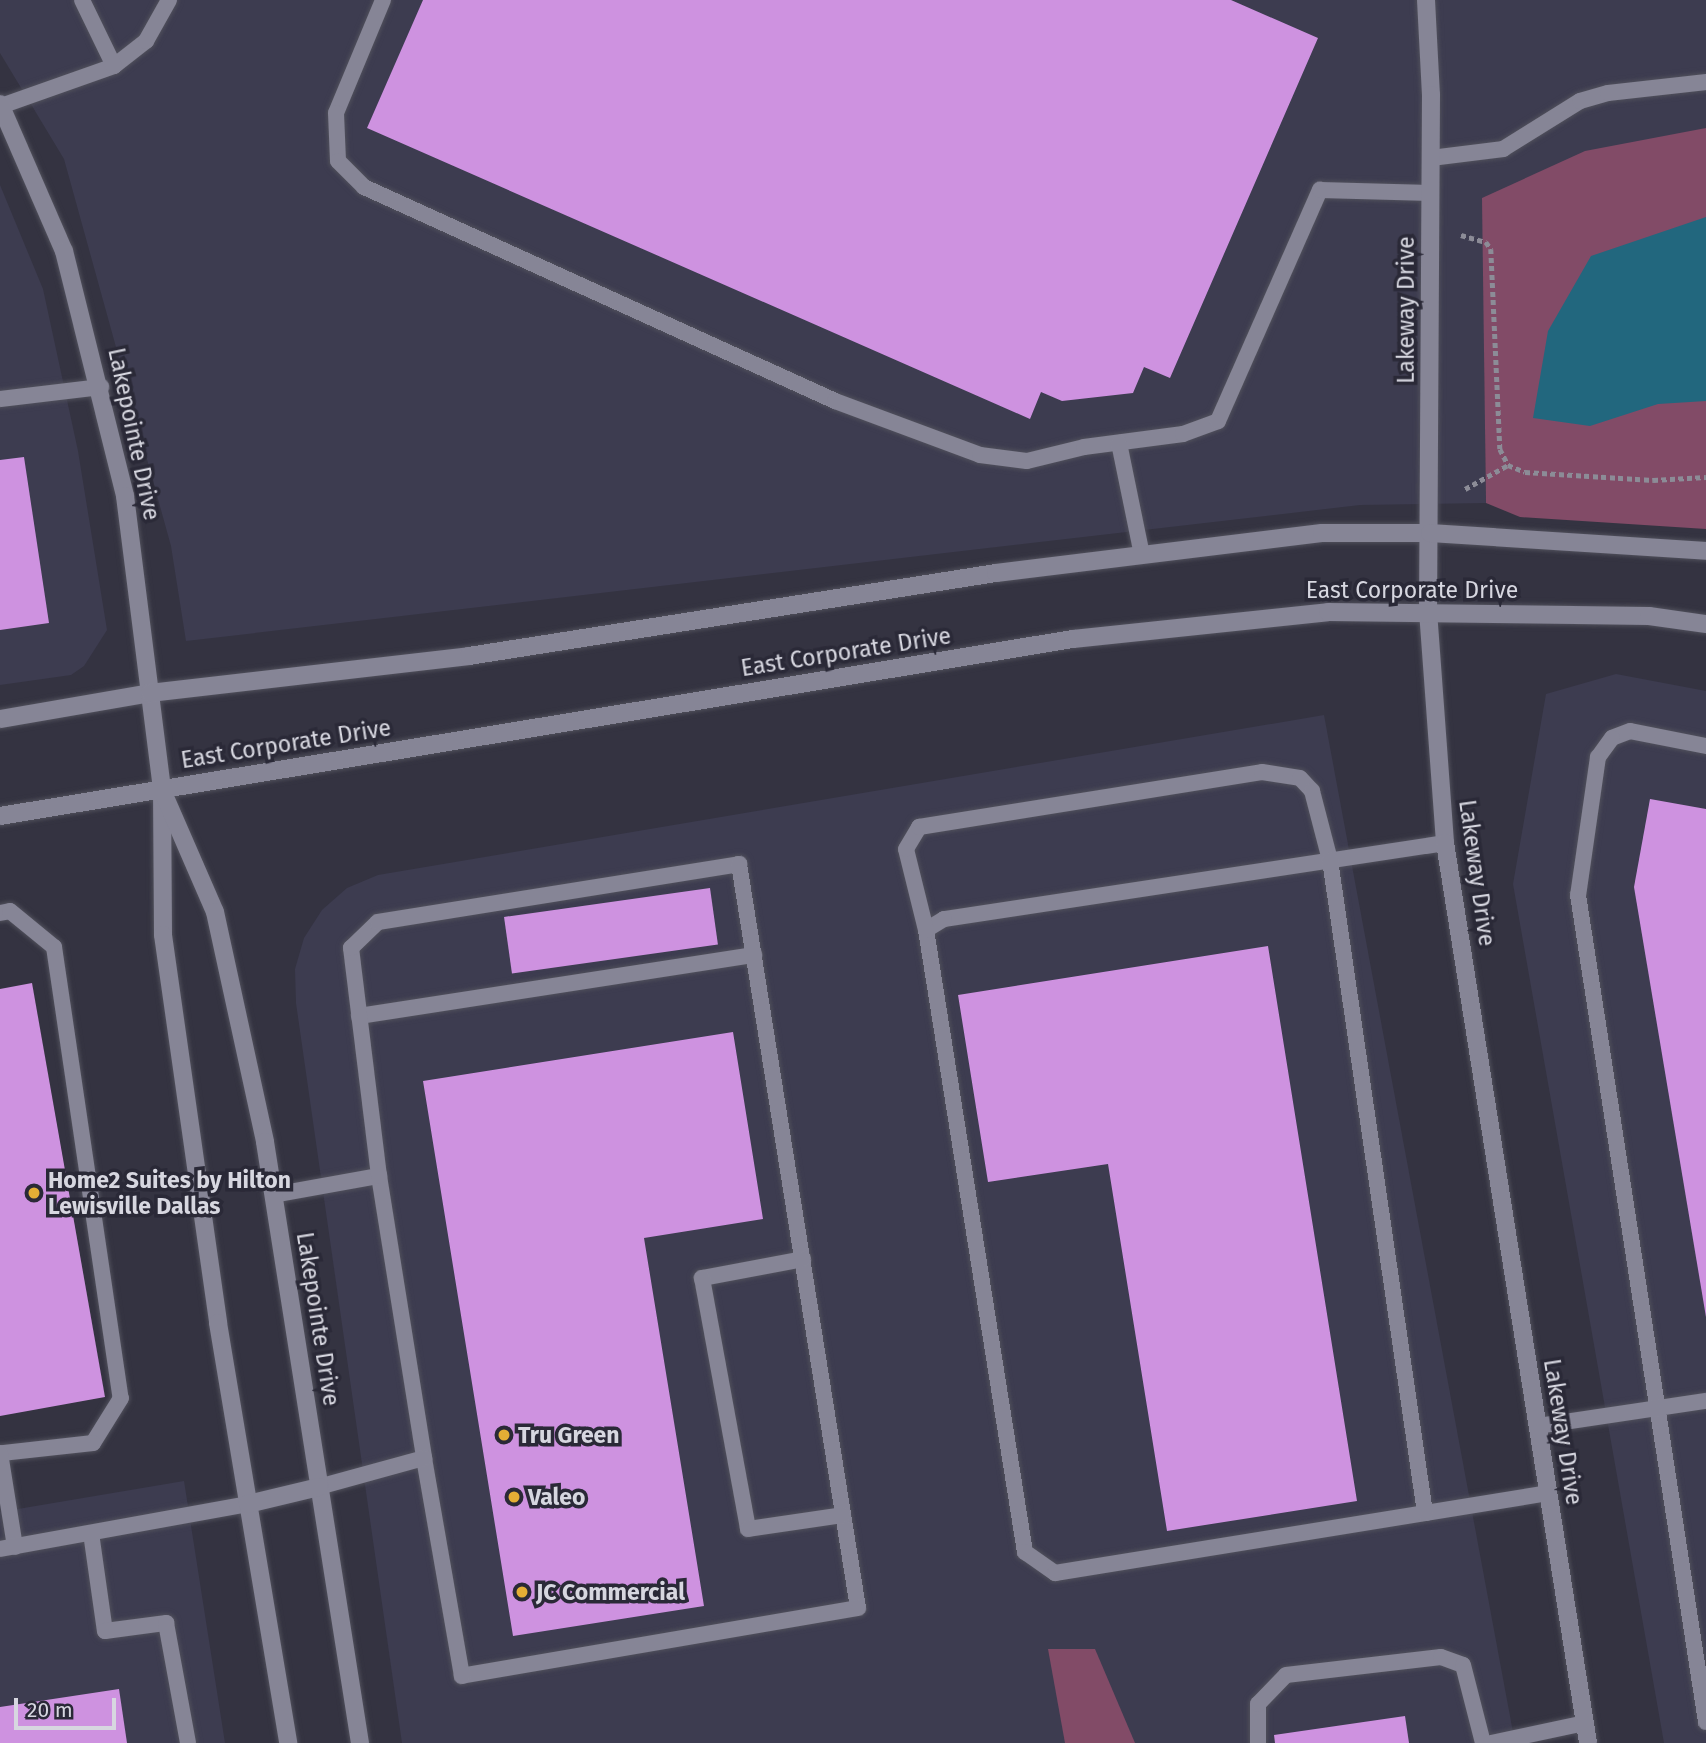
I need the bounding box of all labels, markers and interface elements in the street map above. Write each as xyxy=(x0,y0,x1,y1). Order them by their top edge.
street label: Lakeway Drive xyxy=(1392,236,1420,384)
street label: Lakepointe Drive xyxy=(102,345,166,523)
street label: East Corporate Drive xyxy=(1306,576,1518,604)
street label: East Corporate Drive xyxy=(739,622,953,682)
street label: East Corporate Drive xyxy=(179,714,393,774)
street label: Lakeway Drive xyxy=(1453,798,1501,948)
place label: Home2 Suites by Hilton Lewisville Dallas xyxy=(48,1166,291,1220)
marker: Home2 Suites by Hilton Lewisville Dallas xyxy=(26,1185,42,1201)
street label: Lakepointe Drive xyxy=(291,1230,345,1408)
street label: Lakeway Drive xyxy=(1538,1357,1588,1507)
place label: Tru Green xyxy=(518,1421,620,1449)
marker: Tru Green xyxy=(496,1427,512,1443)
place label: Valeo xyxy=(528,1483,585,1511)
marker: Valeo xyxy=(506,1489,522,1505)
place label: JC Commercial xyxy=(536,1578,685,1606)
marker: JC Commercial xyxy=(514,1584,530,1600)
scale bar xyxy=(18,1684,119,1728)
text: 20 m xyxy=(27,1697,73,1723)

